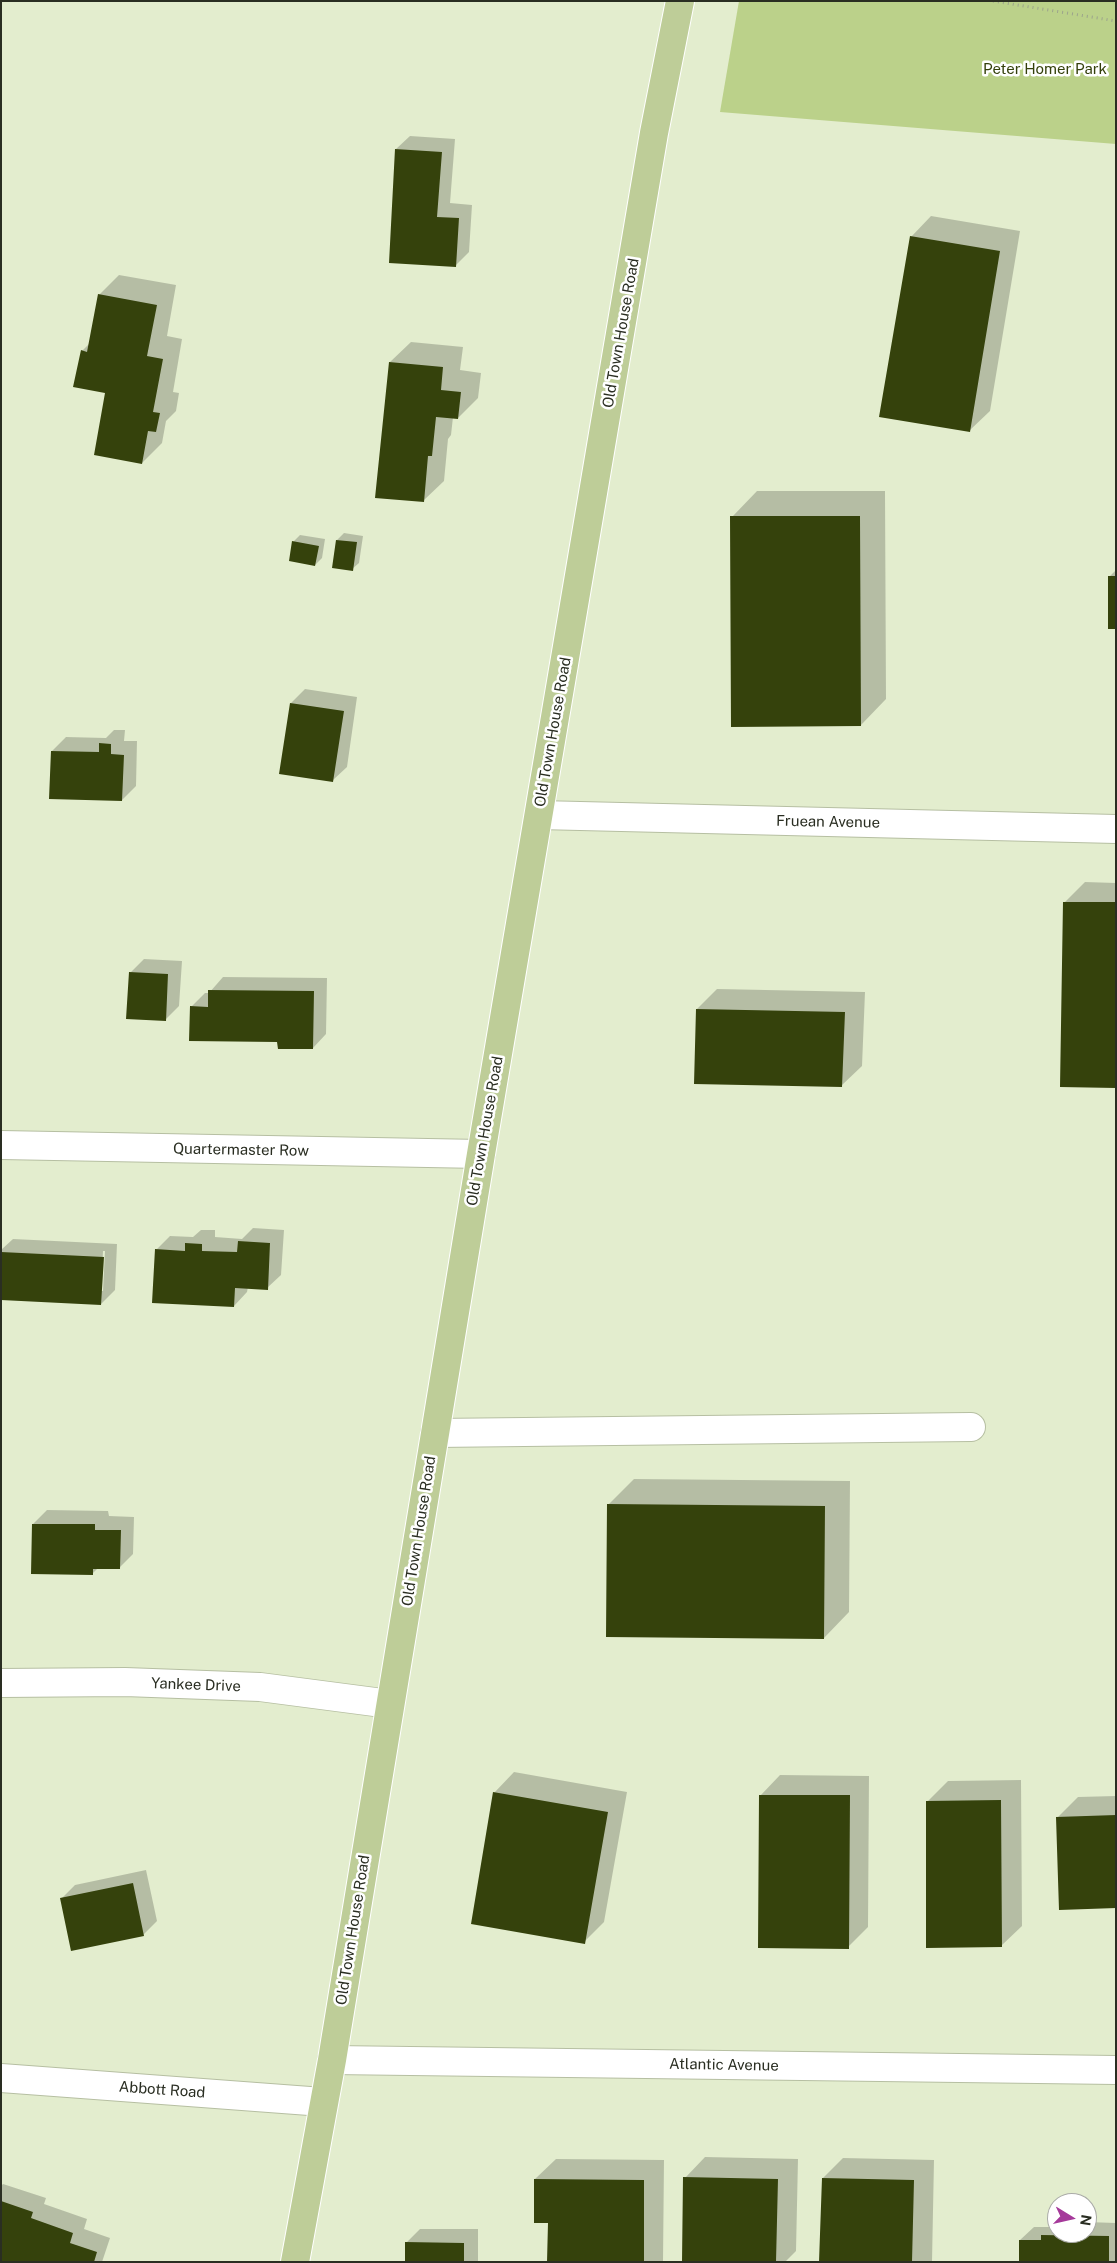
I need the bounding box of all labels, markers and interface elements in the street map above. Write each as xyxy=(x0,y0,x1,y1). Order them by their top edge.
park label: Peter Homer Park xyxy=(983,60,1107,78)
street label: Old Town House Road xyxy=(599,257,643,409)
street label: Old Town House Road xyxy=(531,656,575,808)
street label: Fruean Avenue xyxy=(776,812,880,832)
street label: Old Town House Road xyxy=(463,1055,507,1207)
street label: Quartermaster Row xyxy=(173,1140,309,1160)
street label: Old Town House Road xyxy=(398,1455,440,1607)
street label: Yankee Drive xyxy=(151,1674,241,1696)
street label: Old Town House Road xyxy=(332,1854,374,2006)
street label: Atlantic Avenue xyxy=(669,2055,779,2075)
street label: Abbott Road xyxy=(118,2078,206,2102)
north arrow xyxy=(1047,2193,1097,2243)
text: N xyxy=(1077,2214,1095,2227)

